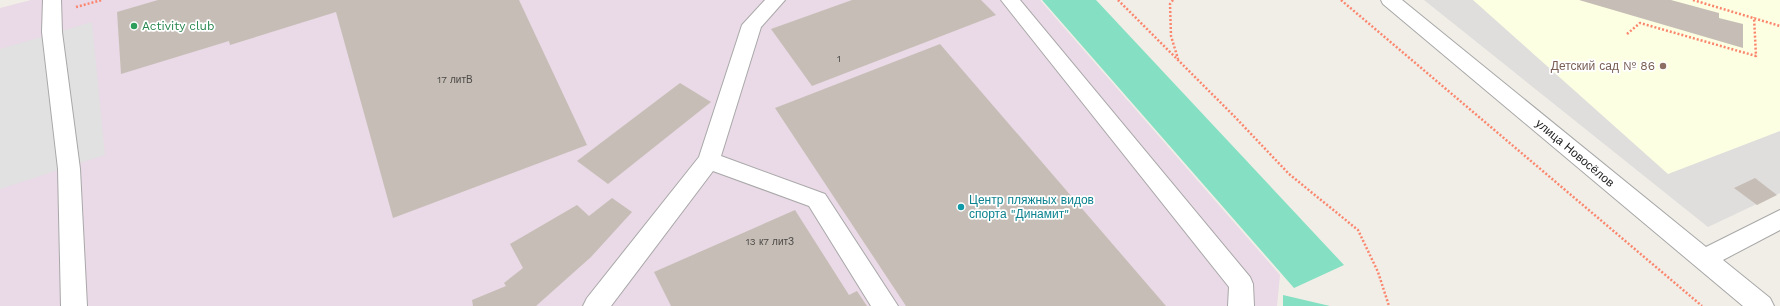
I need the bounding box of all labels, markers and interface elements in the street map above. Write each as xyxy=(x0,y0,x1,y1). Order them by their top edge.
place label: Activity club xyxy=(142,19,215,33)
marker: Activity club xyxy=(129,21,139,31)
house number: 1 xyxy=(837,53,841,64)
place label: Детский сад № 86 xyxy=(1551,59,1655,73)
marker: Детский сад № 86 xyxy=(1658,61,1668,71)
house number: 17 литВ xyxy=(437,74,473,85)
street label: улица Новосёлов xyxy=(1533,116,1617,190)
place label: Центр пляжных видов спорта "Динамит" xyxy=(969,193,1094,221)
marker: Центр пляжных видов спорта "Динамит" xyxy=(956,202,966,212)
house number: 13 к7 литЗ xyxy=(746,236,794,247)

